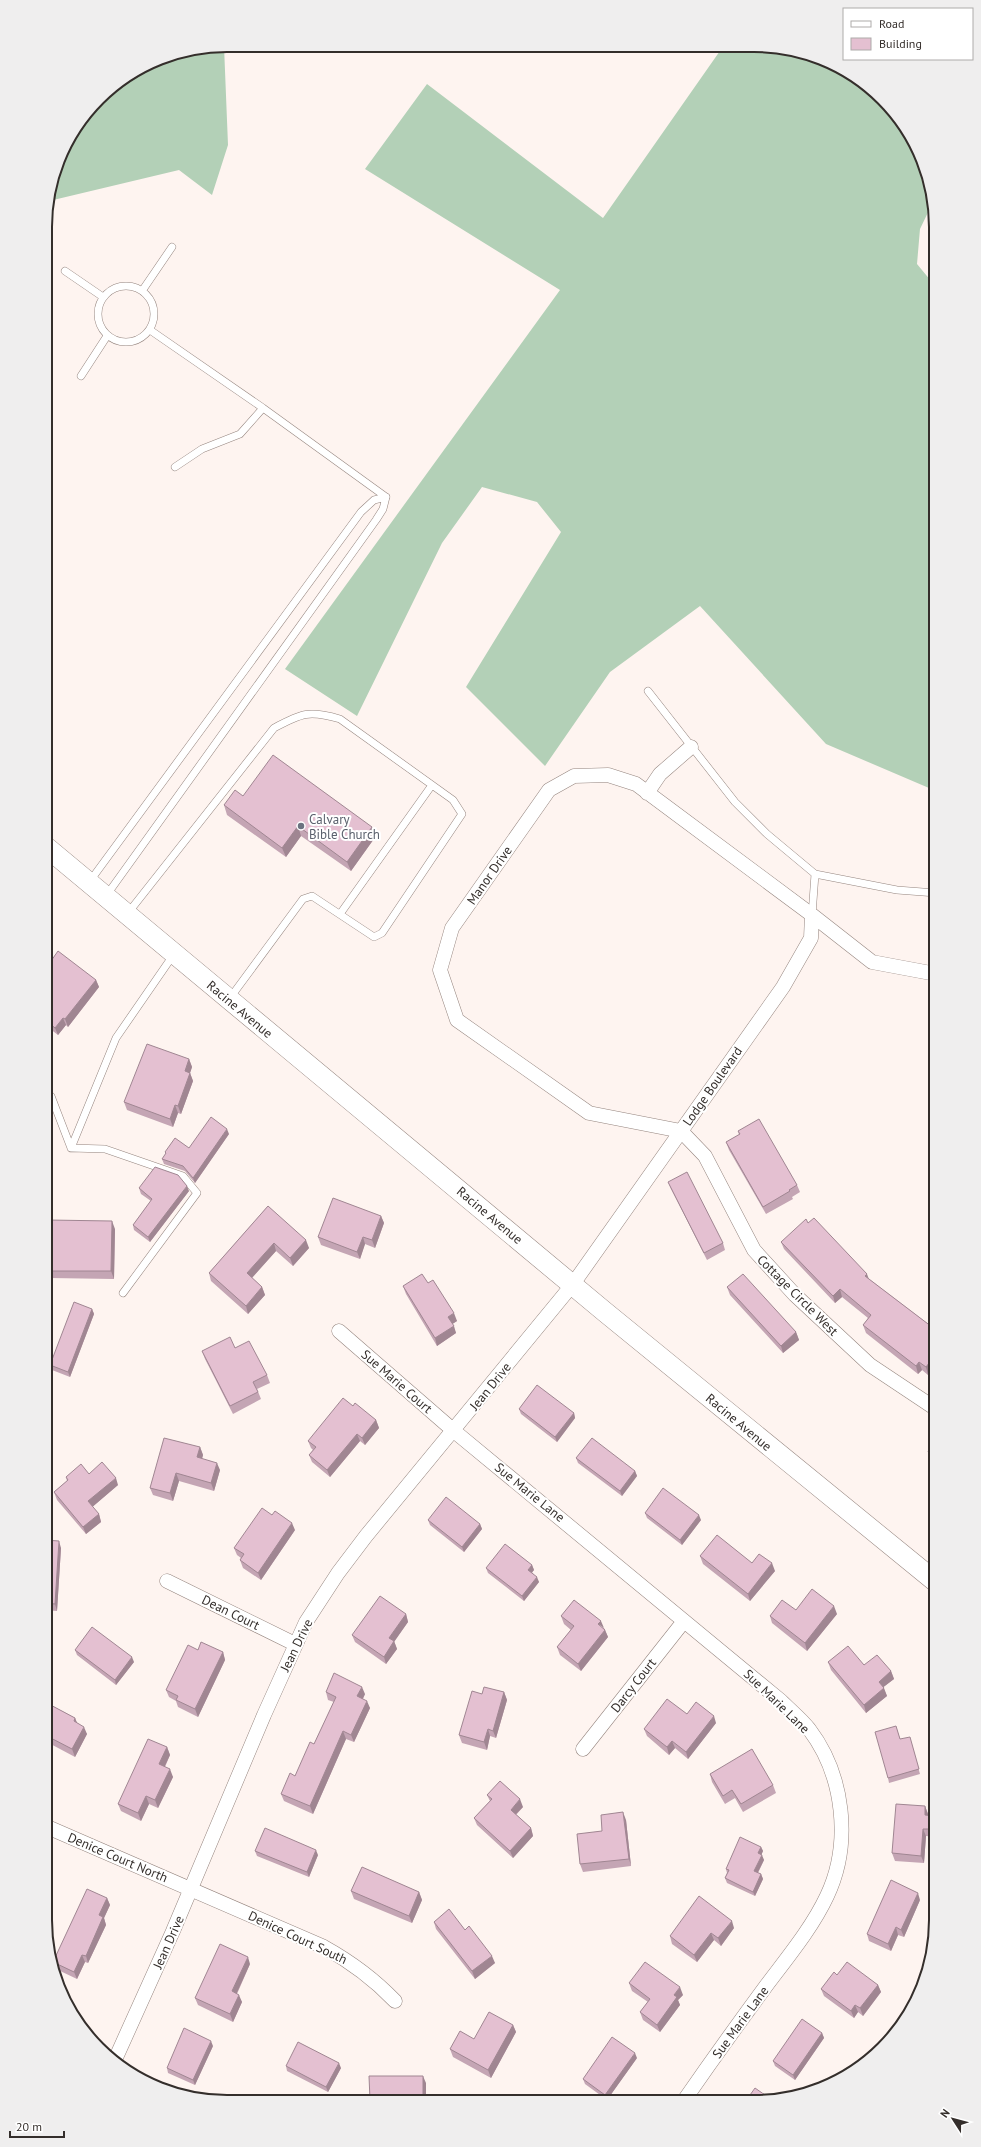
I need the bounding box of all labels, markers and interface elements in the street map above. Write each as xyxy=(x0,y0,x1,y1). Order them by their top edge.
legend xyxy=(843,8,973,60)
text: Road xyxy=(879,16,904,31)
text: Building xyxy=(879,36,922,51)
place label: Calvary Bible Church xyxy=(309,811,380,843)
marker: Calvary Bible Church xyxy=(296,821,306,831)
street label: Manor Drive xyxy=(463,843,516,908)
street label: Racine Avenue xyxy=(203,977,276,1042)
street label: Lodge Boulevard xyxy=(679,1043,746,1129)
street label: Racine Avenue xyxy=(453,1183,526,1248)
street label: Cottage Circle West xyxy=(754,1251,842,1340)
street label: Sue Marie Court xyxy=(358,1346,436,1417)
street label: Jean Drive xyxy=(465,1359,515,1414)
street label: Racine Avenue xyxy=(702,1390,775,1455)
street label: Sue Marie Lane xyxy=(491,1459,568,1526)
street label: Dean Court xyxy=(199,1591,263,1634)
street label: Jean Drive xyxy=(276,1616,316,1675)
street label: Darcy Court xyxy=(607,1654,660,1716)
street label: Sue Marie Lane xyxy=(740,1666,813,1737)
street label: Denice Court North xyxy=(65,1829,170,1886)
street label: Denice Court South xyxy=(246,1907,350,1968)
street label: Jean Drive xyxy=(149,1913,188,1972)
street label: Sue Marie Lane xyxy=(708,1983,772,2062)
north arrow xyxy=(933,2099,973,2139)
text: N xyxy=(937,2106,953,2120)
scale bar xyxy=(10,2113,64,2139)
text: 20 m xyxy=(16,2119,42,2134)

